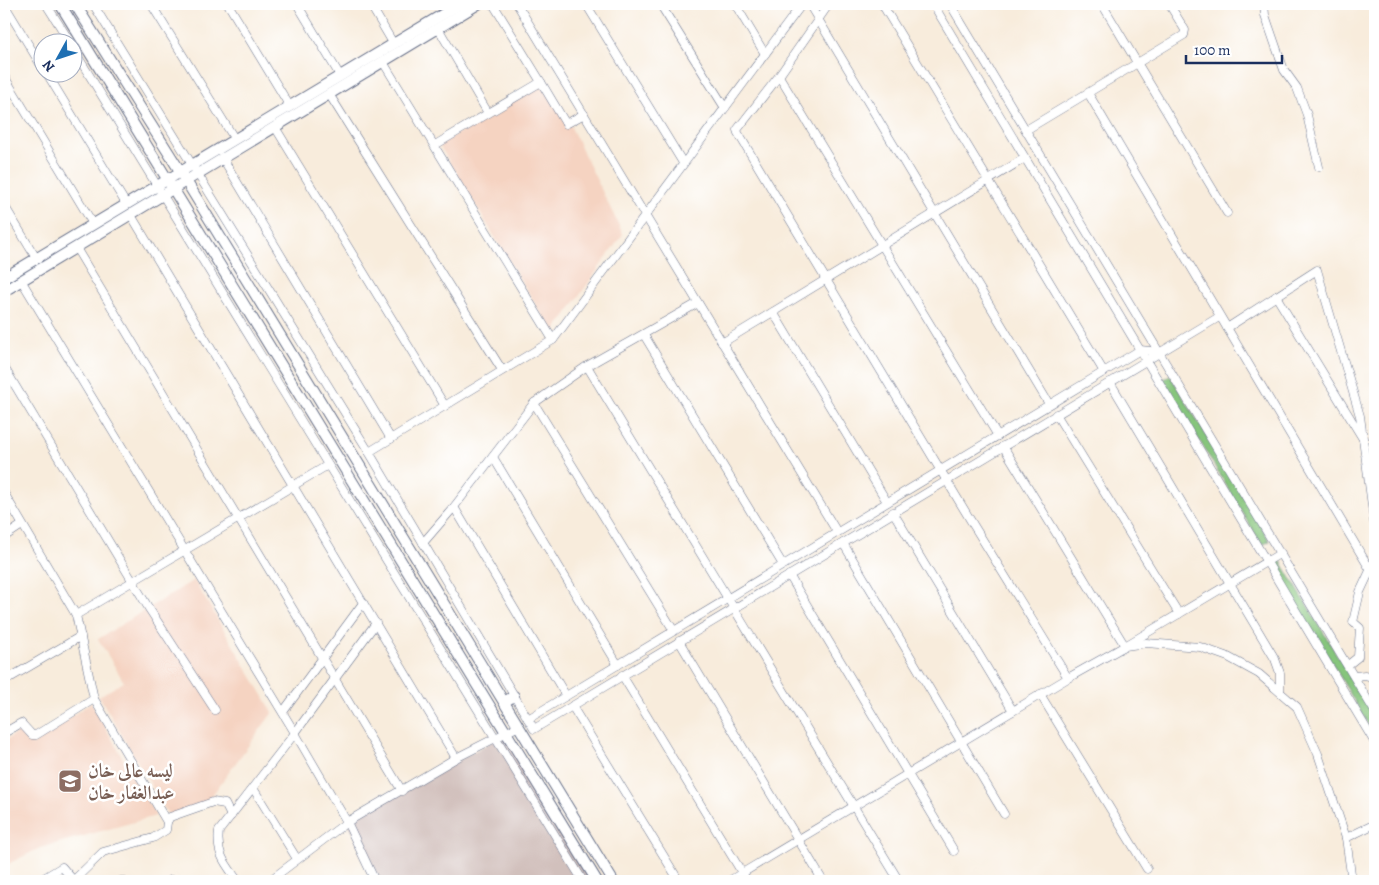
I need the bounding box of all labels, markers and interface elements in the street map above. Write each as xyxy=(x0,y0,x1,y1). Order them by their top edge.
north arrow xyxy=(32,32,82,82)
scale bar xyxy=(1186,32,1283,64)
text: 100 m xyxy=(1194,40,1231,60)
text: N xyxy=(38,56,59,76)
place label: لیسه عالی خان عبدالغفار خان xyxy=(88,758,174,806)
school or university icon: لیسه عالی خان عبدالغفار خان xyxy=(57,768,83,794)

